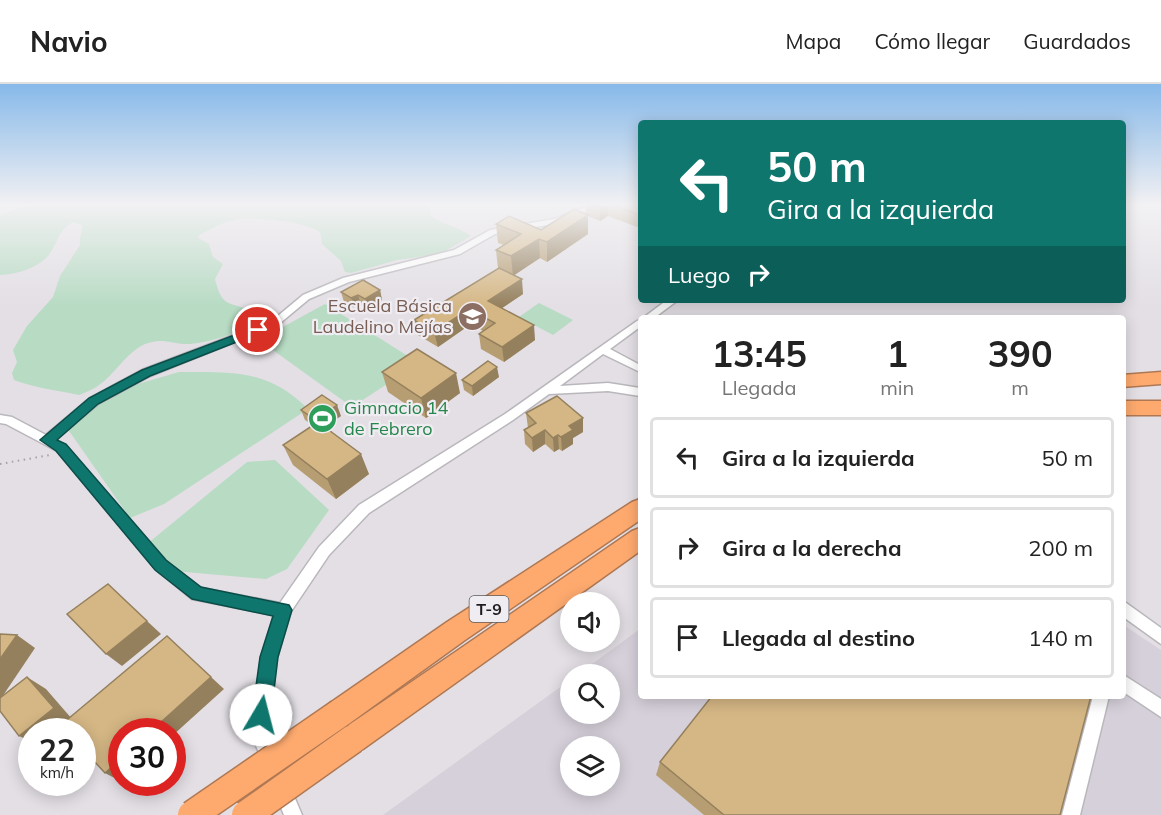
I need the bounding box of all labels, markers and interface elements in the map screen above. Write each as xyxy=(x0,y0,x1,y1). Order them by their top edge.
text: Navio xyxy=(30,24,107,59)
text: Mapa xyxy=(786,28,841,54)
text: Cómo llegar xyxy=(874,28,990,54)
text: Guardados xyxy=(1023,28,1131,54)
text: 50 m xyxy=(767,140,867,193)
icon: left xyxy=(668,144,746,222)
text: Gira a la izquierda xyxy=(767,192,994,226)
icon: right xyxy=(742,258,775,291)
text: Luego xyxy=(668,261,730,289)
place label: Escuela Básica Laudelino Mejías xyxy=(313,294,452,338)
school or university icon: Escuela Básica Laudelino Mejías xyxy=(457,300,489,332)
pin xyxy=(232,304,283,355)
icon: arrive xyxy=(241,313,274,346)
text: 13:45 xyxy=(711,331,807,376)
text: 1 xyxy=(886,331,908,376)
text: 390 xyxy=(988,331,1053,376)
text: Llegada xyxy=(722,375,796,400)
text: min xyxy=(880,375,914,400)
text: m xyxy=(1011,375,1029,400)
place label: Gimnacio 14 de Febrero xyxy=(344,396,449,440)
sports icon: Gimnacio 14 de Febrero xyxy=(307,402,339,434)
icon: left xyxy=(671,441,704,474)
text: Gira a la izquierda xyxy=(722,444,915,472)
text: 50 m xyxy=(1042,444,1093,472)
icon: right xyxy=(671,531,704,564)
text: Gira a la derecha xyxy=(722,534,902,562)
text: 200 m xyxy=(1028,534,1093,562)
map controls xyxy=(560,592,620,796)
button: sound xyxy=(560,592,620,652)
road number: T-9 xyxy=(470,596,508,622)
icon: arrive xyxy=(671,621,704,654)
text: Llegada al destino xyxy=(722,624,915,652)
text: 140 m xyxy=(1028,624,1093,652)
button: search xyxy=(560,664,620,724)
position arrow xyxy=(229,683,293,747)
speed limit sign: 30 xyxy=(108,718,186,796)
text: 22 xyxy=(39,731,75,769)
button: layers xyxy=(560,736,620,796)
text: km/h xyxy=(40,763,74,782)

